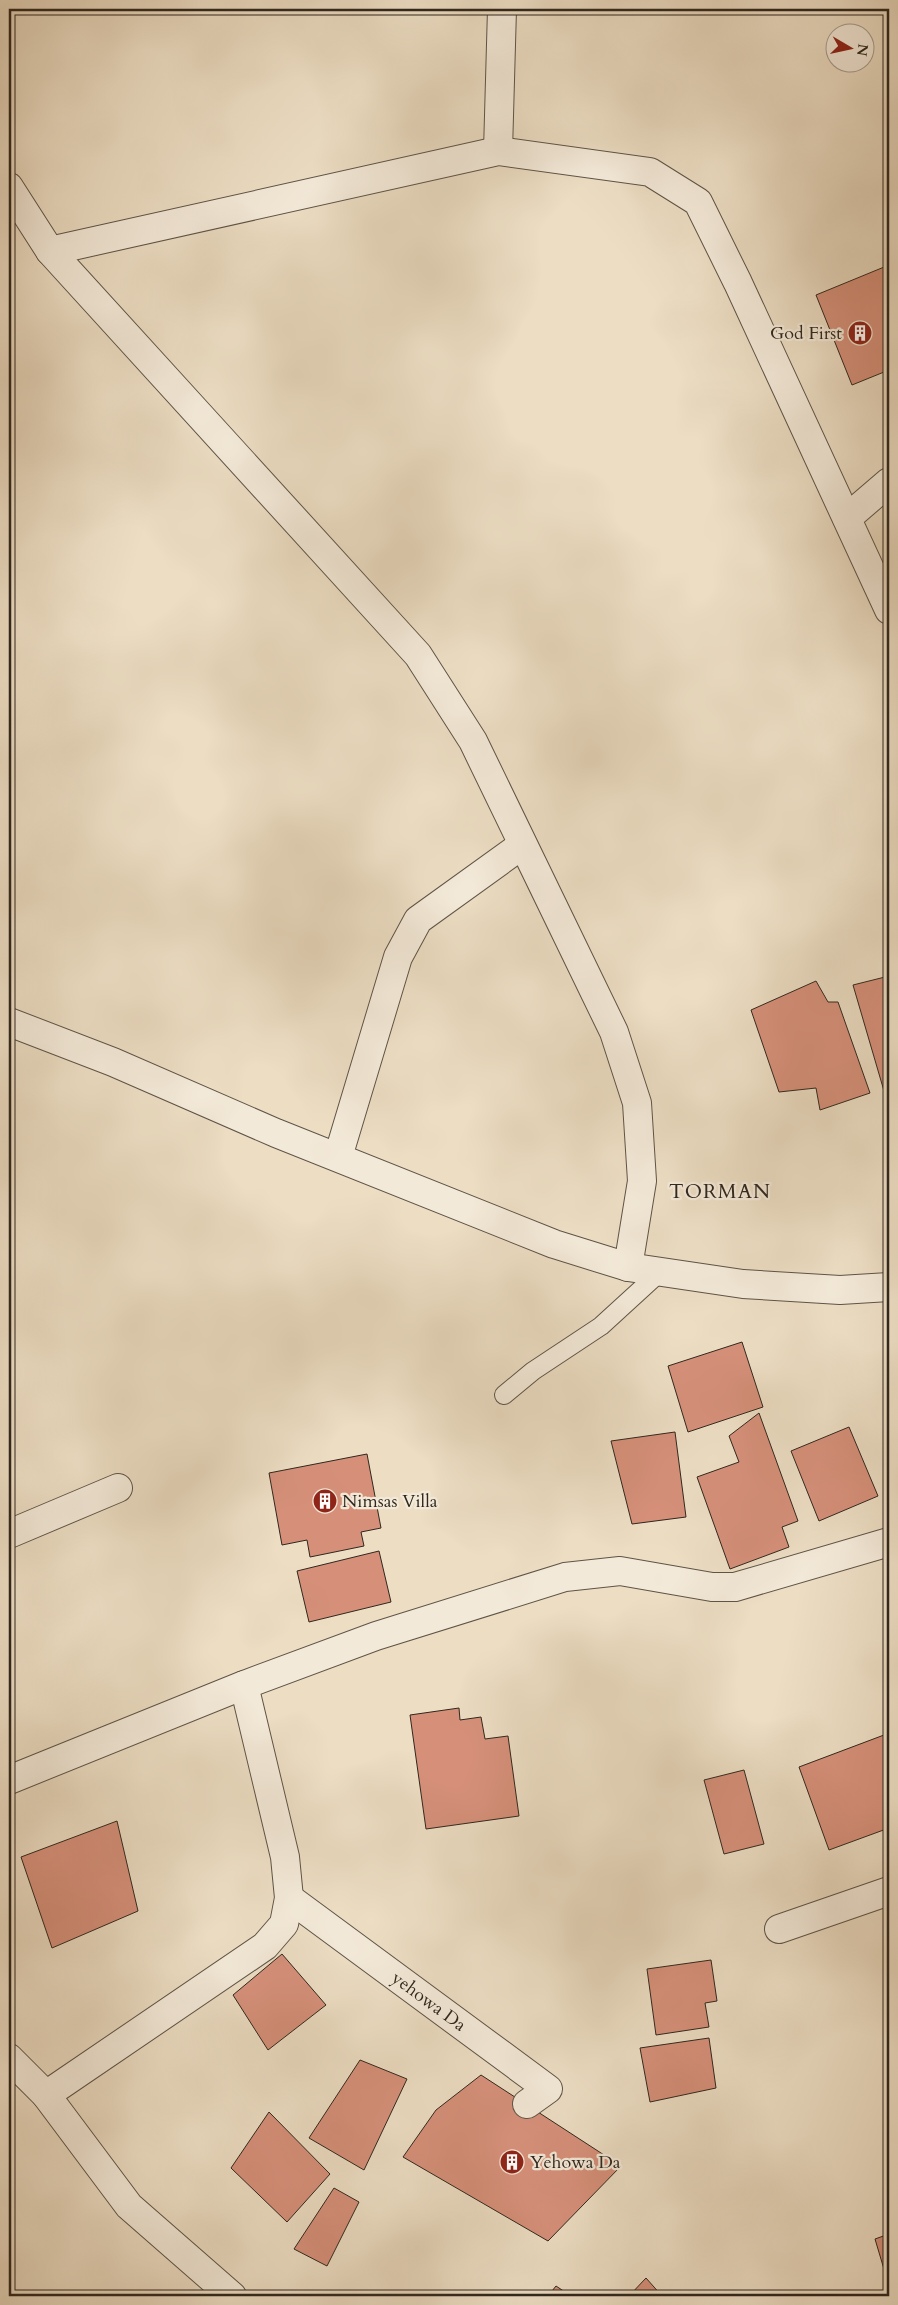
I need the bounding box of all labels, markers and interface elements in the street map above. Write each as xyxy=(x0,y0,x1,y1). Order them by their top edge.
north arrow xyxy=(826,22,876,72)
text: N xyxy=(852,42,873,57)
building icon: God First xyxy=(847,320,873,346)
place label: God First xyxy=(770,321,842,346)
district label: TORMAN xyxy=(669,1178,771,1205)
building icon: Nimsas Villa xyxy=(312,1488,338,1514)
place label: Nimsas Villa xyxy=(342,1489,438,1514)
street label: yehowa Da xyxy=(386,1965,472,2037)
building icon: Yehowa Da xyxy=(499,2149,525,2175)
place label: Yehowa Da xyxy=(530,2150,621,2175)

